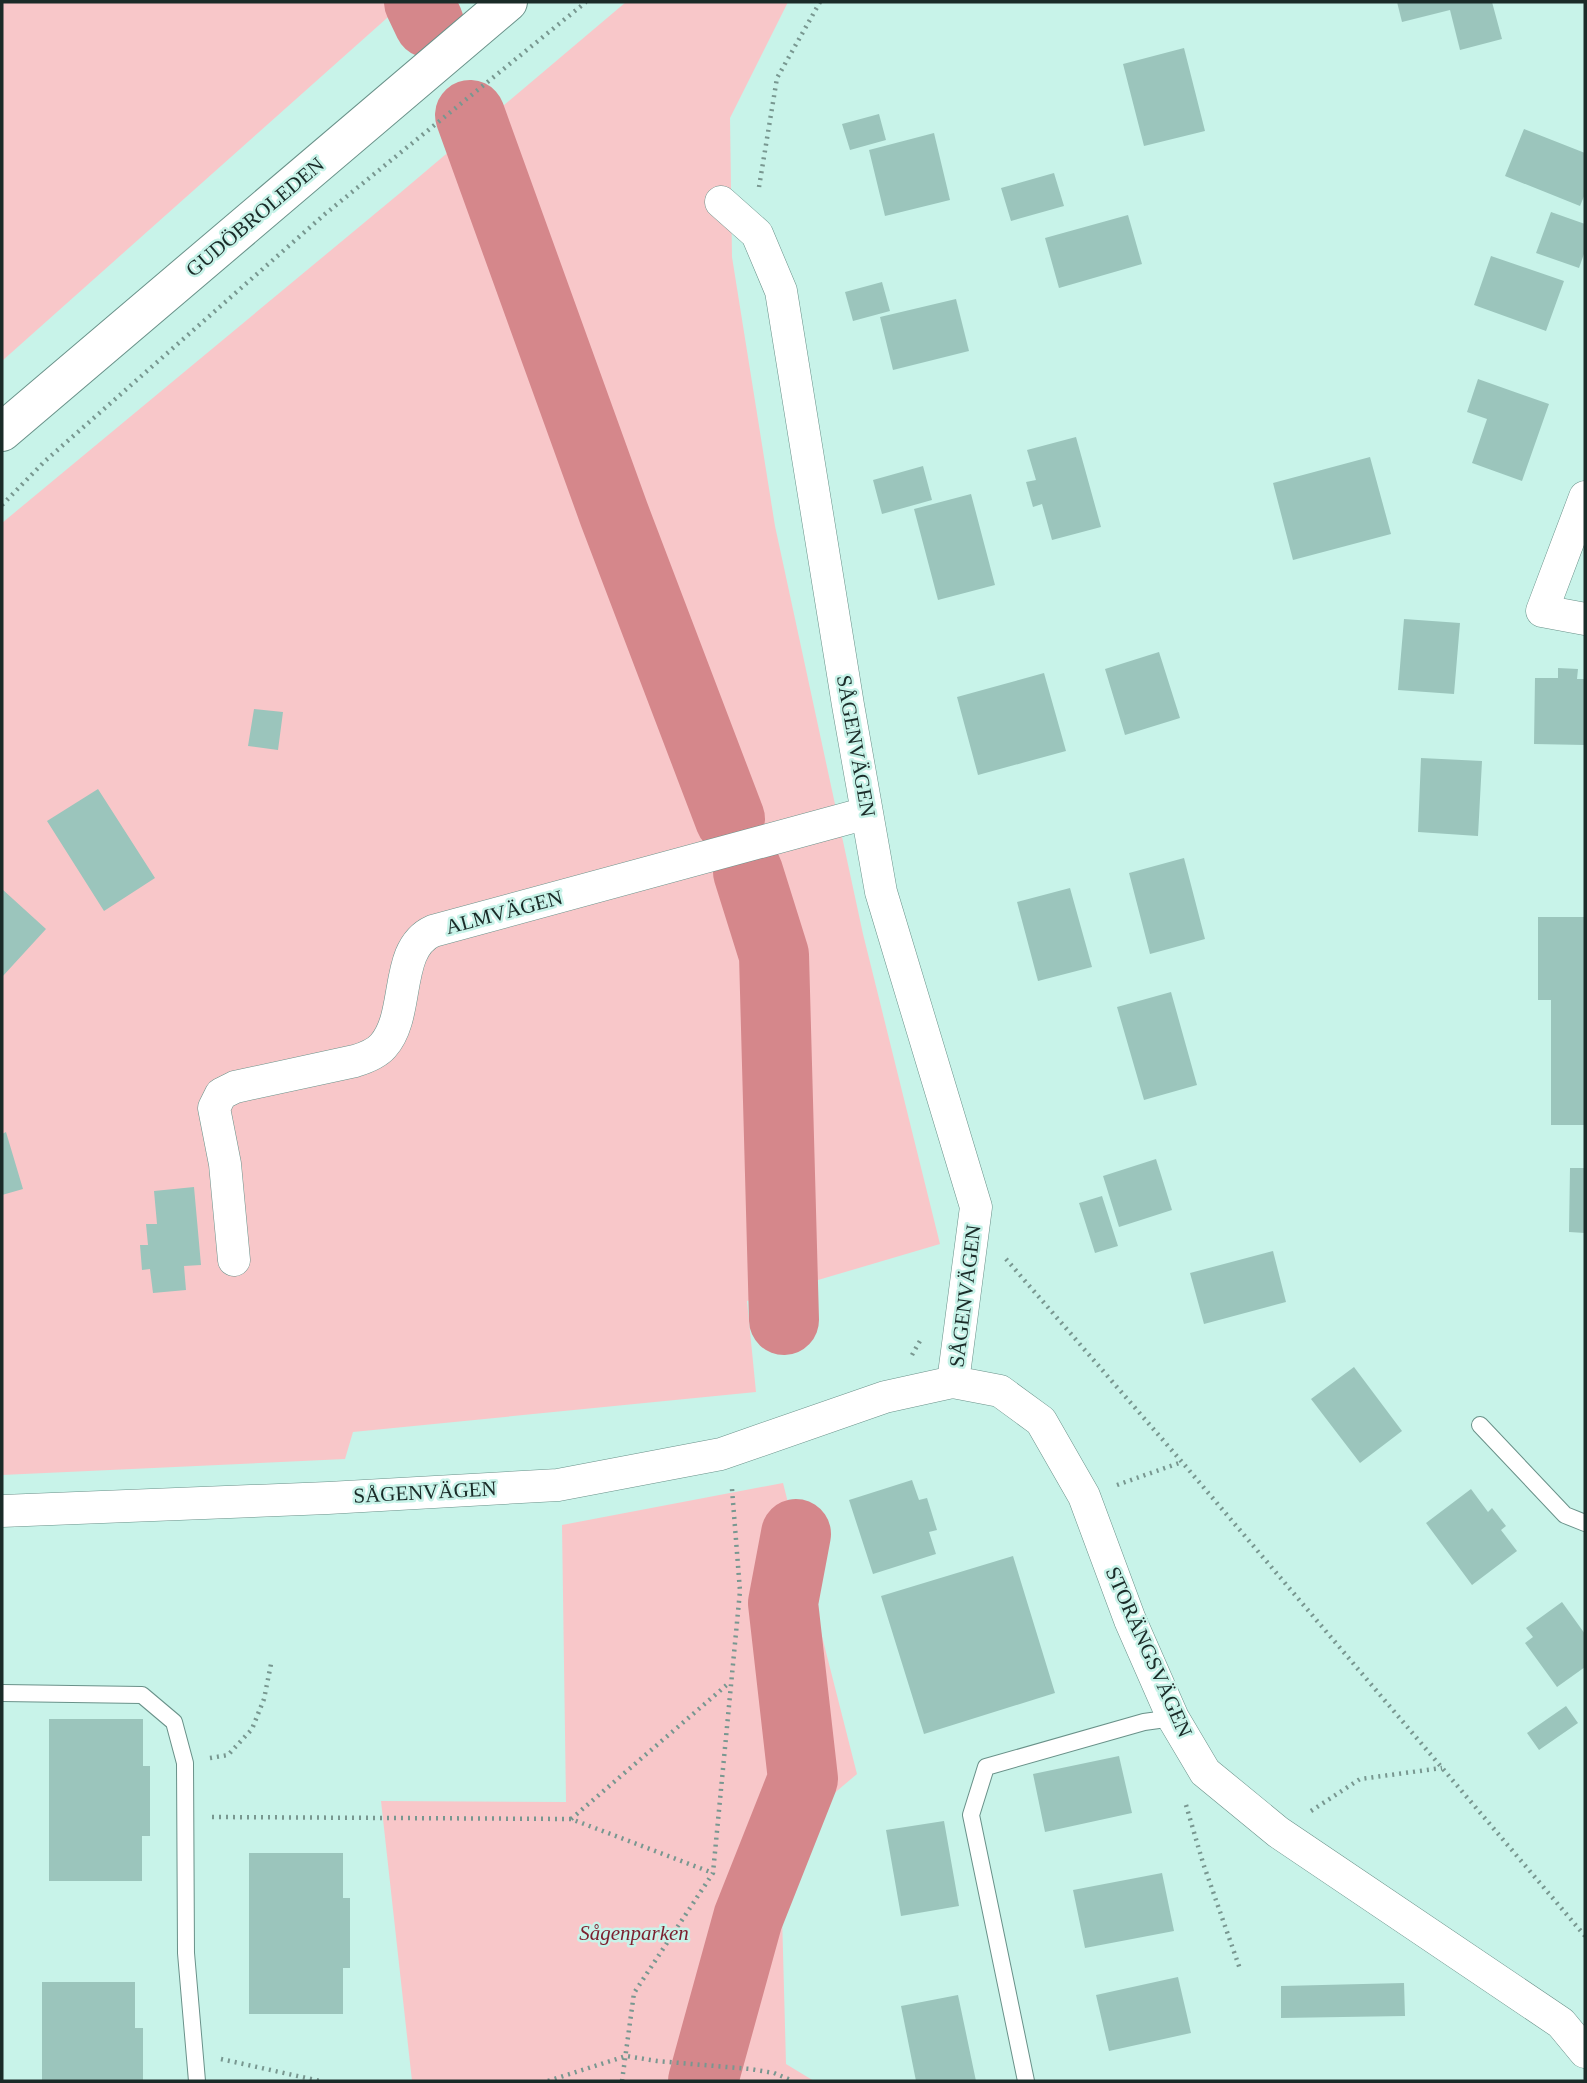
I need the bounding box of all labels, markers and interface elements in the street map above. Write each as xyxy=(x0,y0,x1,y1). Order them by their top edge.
street label: GUDÖBROLEDEN xyxy=(181,152,329,282)
street label: SÅGENVÄGEN xyxy=(832,673,880,819)
street label: ALMVÄGEN xyxy=(443,885,565,939)
street label: SÅGENVÄGEN xyxy=(944,1223,986,1369)
street label: SÅGENVÄGEN xyxy=(353,1476,497,1508)
street label: STORÄNGSVÄGEN xyxy=(1101,1563,1197,1741)
park label: Sågenparken xyxy=(579,1921,689,1945)

